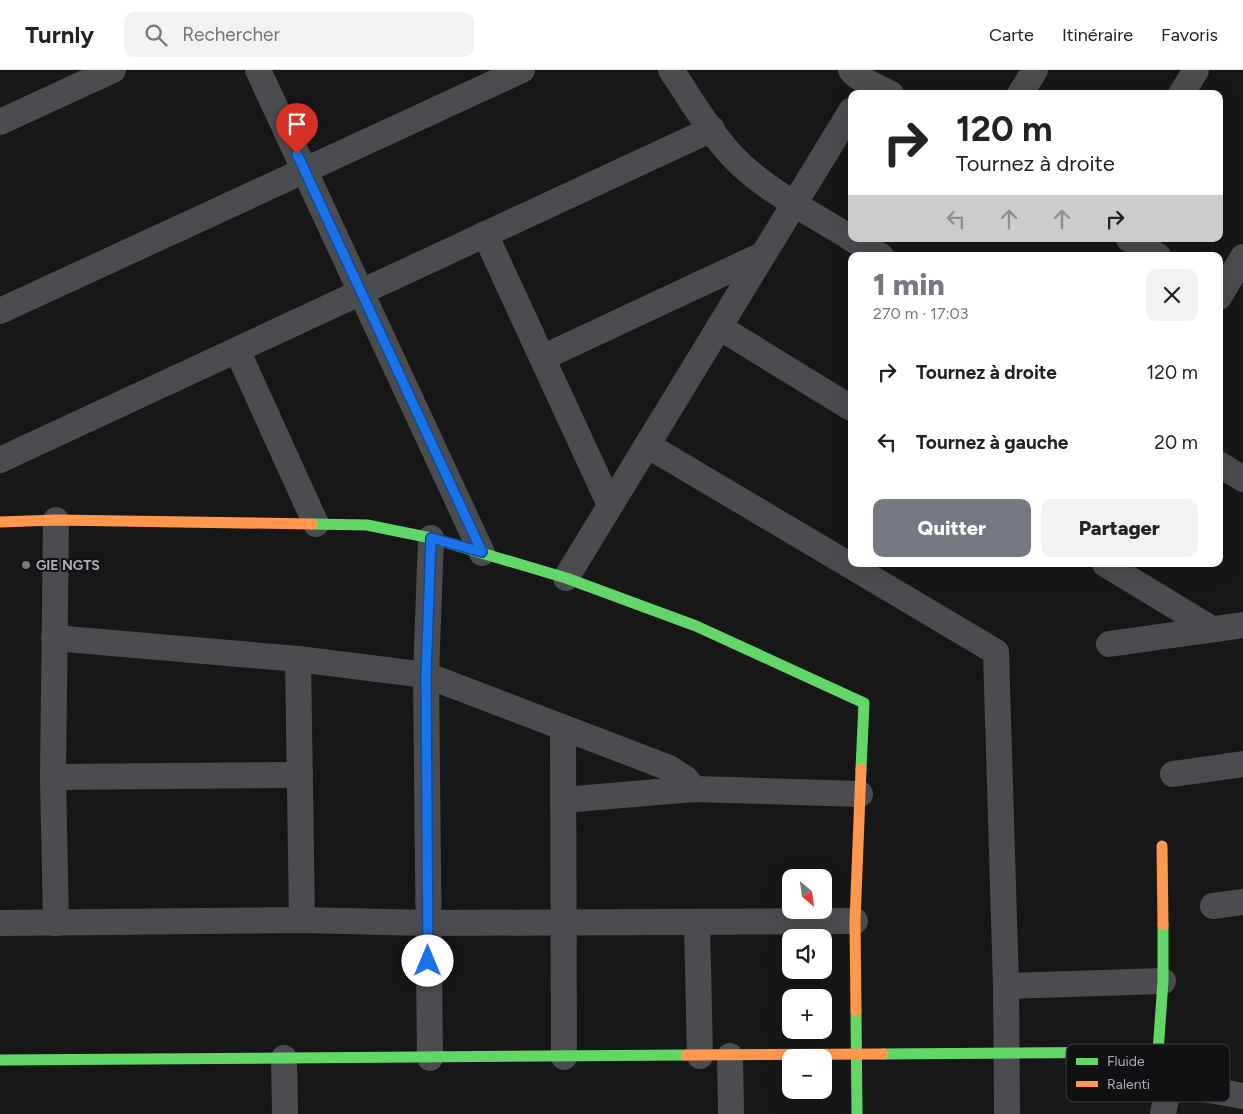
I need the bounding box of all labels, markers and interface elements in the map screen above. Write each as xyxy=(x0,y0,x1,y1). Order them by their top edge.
search box xyxy=(124,12,474,57)
text: Turnly xyxy=(25,20,94,49)
icon: search xyxy=(142,21,170,49)
text: Rechercher xyxy=(182,23,280,46)
text: Carte xyxy=(989,24,1034,46)
text: Itinéraire xyxy=(1062,24,1133,46)
text: Favoris xyxy=(1161,24,1218,46)
pin xyxy=(276,103,318,154)
text: 120 m xyxy=(956,108,1053,150)
icon: arrive xyxy=(283,110,311,138)
icon: right xyxy=(873,110,938,175)
text: Tournez à droite xyxy=(956,150,1115,177)
icon: left xyxy=(942,205,970,233)
icon: ahead xyxy=(995,205,1023,233)
icon: ahead xyxy=(1048,205,1076,233)
icon: right xyxy=(1101,205,1129,233)
text: 1 min xyxy=(873,266,945,303)
button: close xyxy=(1146,269,1198,321)
text: 270 m · 17:03 xyxy=(873,304,969,323)
icon: right xyxy=(873,358,901,386)
text: Tournez à droite xyxy=(916,361,1057,384)
text: 120 m xyxy=(1146,361,1198,384)
icon: left xyxy=(873,428,901,456)
text: Tournez à gauche xyxy=(916,431,1068,454)
text: 20 m xyxy=(1154,431,1198,454)
button: Quitter xyxy=(873,499,1031,557)
button: Partager xyxy=(1041,499,1198,557)
place label: GIE NGTS xyxy=(36,557,100,574)
marker: GIE NGTS xyxy=(20,559,32,571)
north arrow xyxy=(782,869,832,919)
map controls xyxy=(782,869,832,1099)
button: sound xyxy=(782,929,832,979)
position arrow xyxy=(401,934,453,986)
button: + xyxy=(782,989,832,1039)
legend xyxy=(1066,1044,1230,1102)
button: − xyxy=(782,1049,832,1099)
text: Fluide xyxy=(1107,1053,1145,1070)
text: Ralenti xyxy=(1107,1076,1150,1093)

